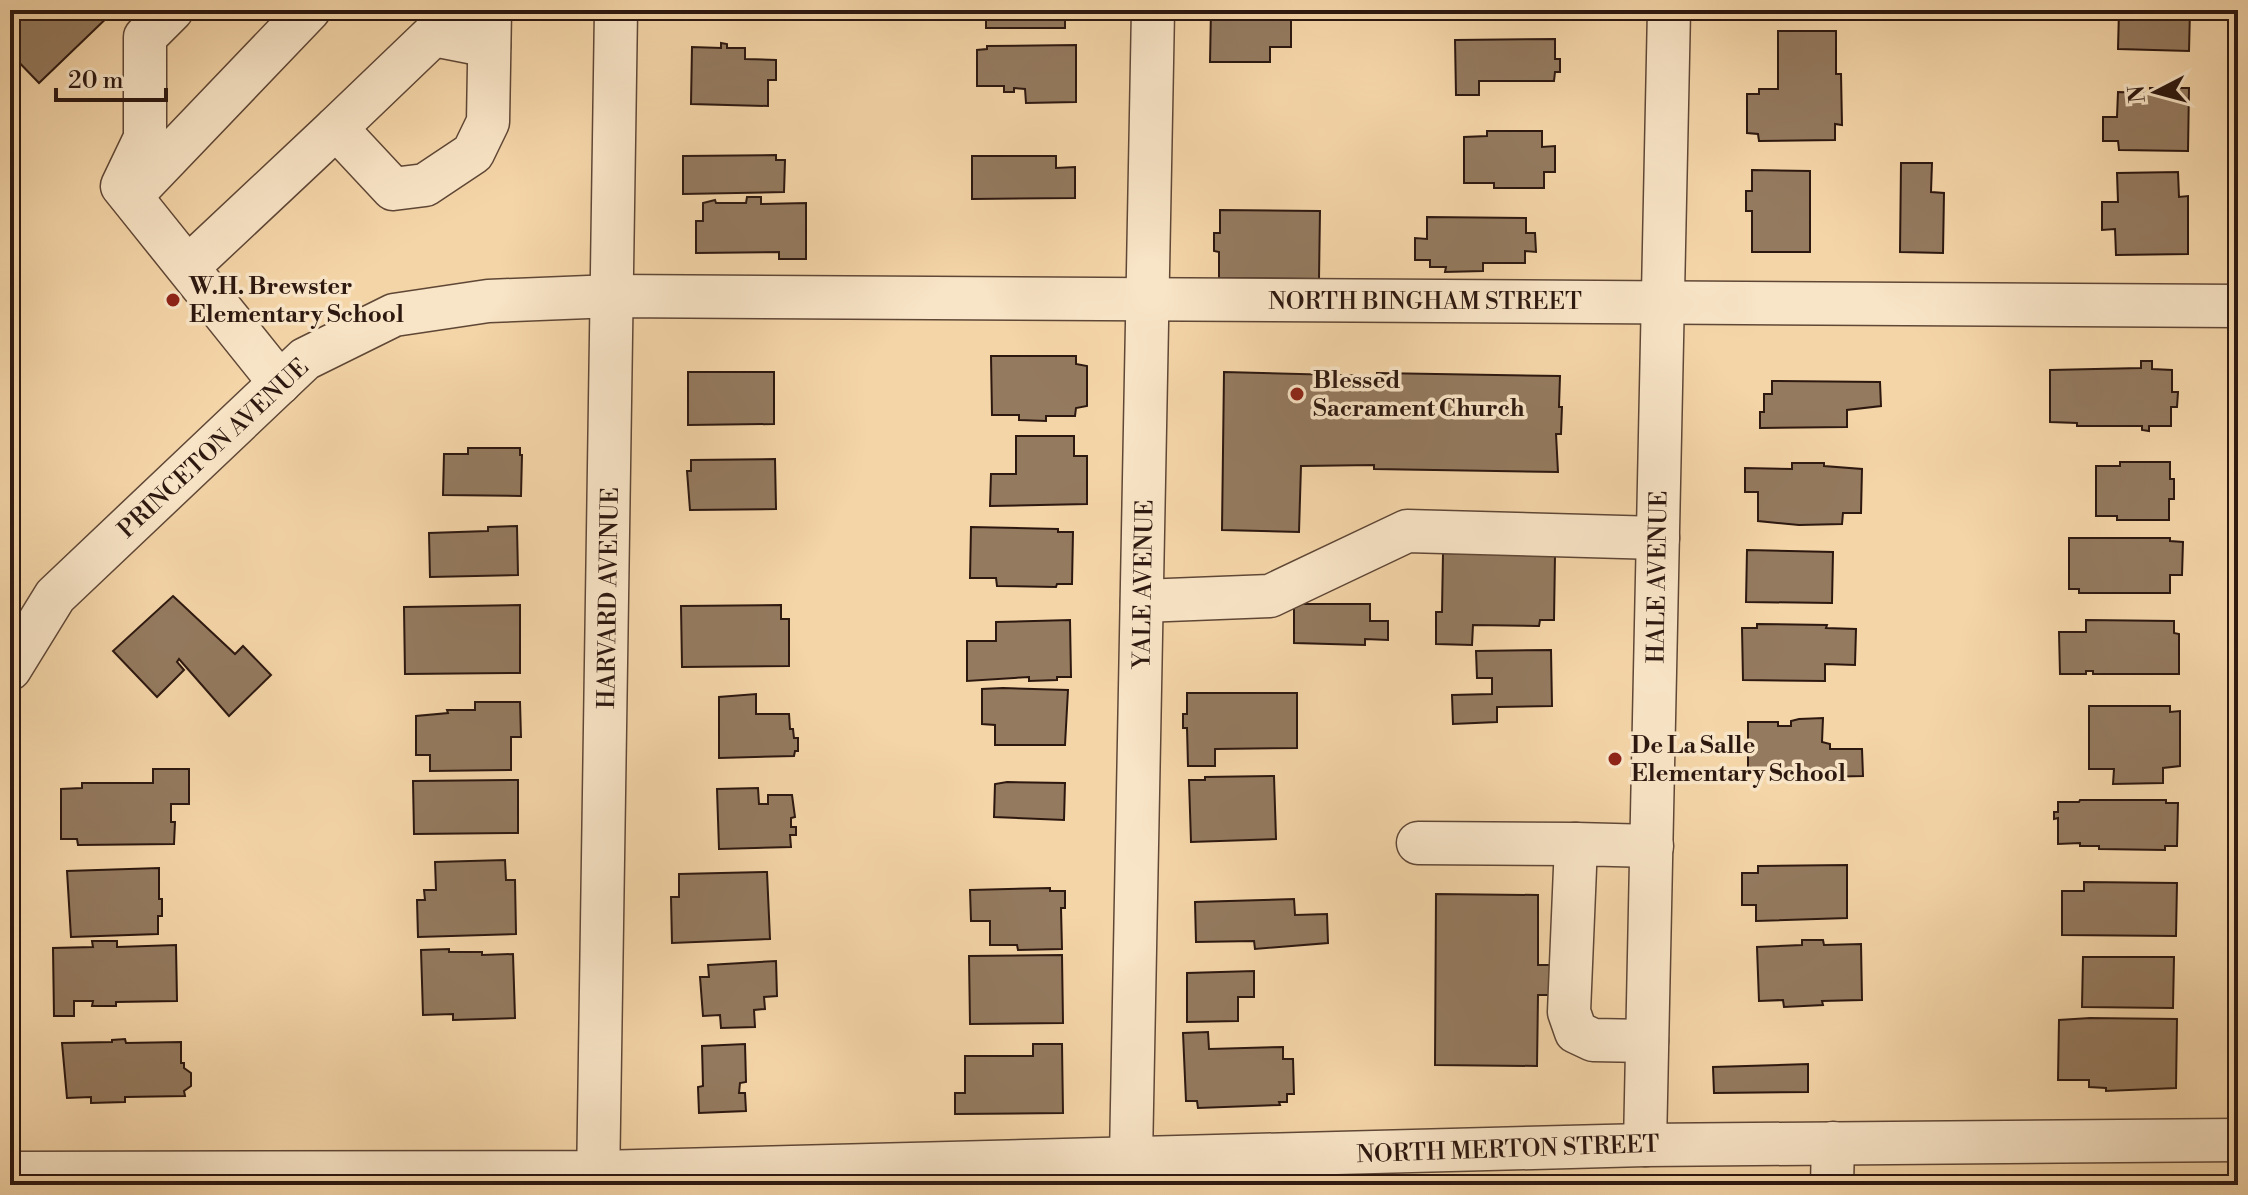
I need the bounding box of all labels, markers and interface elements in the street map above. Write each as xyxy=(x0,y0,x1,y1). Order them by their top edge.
scale bar xyxy=(56,52,166,102)
north arrow xyxy=(2116,52,2196,132)
text: 20 m xyxy=(68,66,124,96)
text: N xyxy=(2123,83,2152,104)
place label: W.H. Brewster Elementary School xyxy=(188,272,404,330)
street label: NORTH BINGHAM STREET xyxy=(1268,287,1582,317)
marker: W.H. Brewster Elementary School xyxy=(164,291,182,309)
street label: PRINCETON AVENUE xyxy=(112,352,315,545)
place label: Blessed Sacrament Church xyxy=(1313,366,1525,424)
marker: Blessed Sacrament Church xyxy=(1288,385,1306,403)
street label: HARVARD AVENUE xyxy=(592,487,626,709)
street label: HALE AVENUE xyxy=(1641,490,1675,664)
street label: YALE AVENUE xyxy=(1127,499,1160,671)
place label: De La Salle Elementary School xyxy=(1631,731,1846,789)
marker: De La Salle Elementary School xyxy=(1606,750,1624,768)
street label: NORTH MERTON STREET xyxy=(1356,1130,1660,1170)

